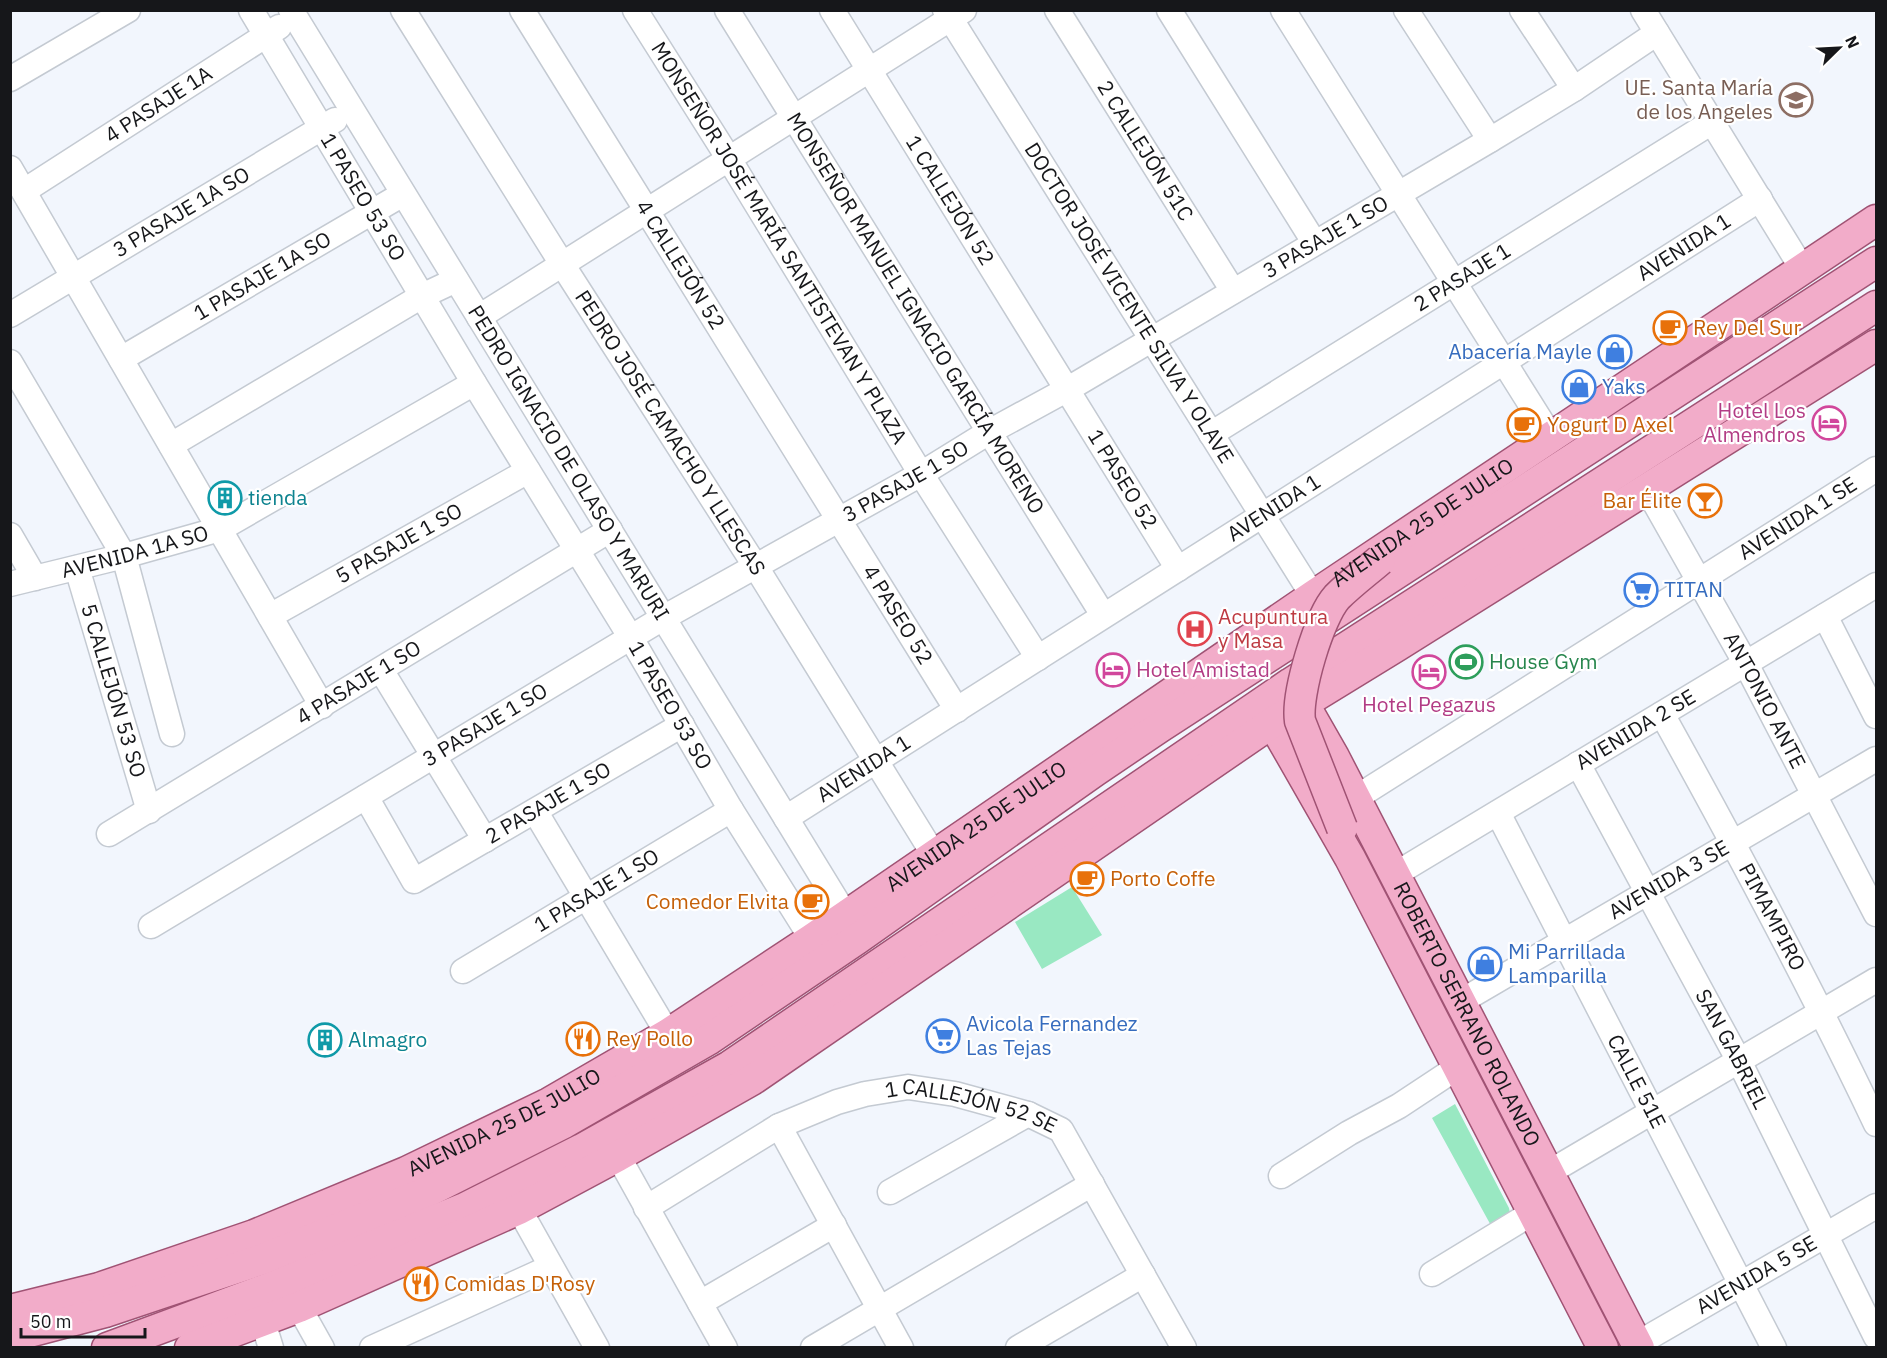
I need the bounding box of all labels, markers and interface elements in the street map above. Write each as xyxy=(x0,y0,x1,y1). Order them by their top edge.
north arrow xyxy=(1809,18,1869,78)
text: N xyxy=(1841,33,1864,51)
street label: MONSEÑOR JOSÉ MARÍA SANTISTEVAN Y PLAZA xyxy=(645,36,914,449)
street label: 4 PASAJE 1A xyxy=(99,59,217,149)
place label: UE. Santa María de los Angeles xyxy=(1625,73,1773,125)
street label: 2 CALLEJÓN 51C xyxy=(1091,75,1200,226)
school or university icon: UE. Santa María de los Angeles xyxy=(1778,82,1814,118)
street label: MONSEÑOR MANUEL IGNACIO GARCÍA MORENO xyxy=(781,107,1052,519)
street label: 1 PASEO 53 SO xyxy=(315,127,413,266)
street label: 1 CALLEJÓN 52 xyxy=(900,130,1002,270)
street label: DOCTOR JOSÉ VICENTE SILVA Y OLAVE xyxy=(1019,137,1241,468)
street label: 3 PASAJE 1A SO xyxy=(107,159,255,263)
street label: 3 PASAJE 1 SO xyxy=(1257,188,1393,284)
street label: 4 CALLEJÓN 52 xyxy=(630,194,732,334)
street label: AVENIDA 1 xyxy=(1631,206,1736,287)
street label: 1 PASAJE 1A SO xyxy=(188,224,336,326)
street label: 2 PASAJE 1 xyxy=(1408,236,1515,317)
street label: PEDRO JOSÉ CAMACHO Y LLESCAS xyxy=(569,284,773,580)
street label: PEDRO IGNACIO DE OLASO Y MARURI xyxy=(462,300,676,625)
cafe icon: Rey Del Sur xyxy=(1652,310,1688,346)
place label: Rey Del Sur xyxy=(1693,313,1801,341)
shop icon: Abacería Mayle xyxy=(1597,334,1633,370)
place label: Abacería Mayle xyxy=(1448,337,1592,365)
shop icon: Yaks xyxy=(1561,369,1597,405)
place label: Yaks xyxy=(1602,372,1646,400)
place label: Hotel Los Almendros xyxy=(1703,396,1806,448)
hotel icon: Hotel Los Almendros xyxy=(1811,405,1847,441)
cafe icon: Yogurt D Axel xyxy=(1506,407,1542,443)
place label: Yogurt D Axel xyxy=(1547,410,1674,438)
street label: 1 PASEO 52 xyxy=(1082,424,1165,534)
street label: 3 PASAJE 1 SO xyxy=(837,433,973,528)
street label: AVENIDA 25 DE JULIO xyxy=(1326,451,1519,593)
street label: AVENIDA 1 xyxy=(1221,467,1325,547)
street label: AVENIDA 1 SE xyxy=(1733,470,1862,566)
building icon: tienda xyxy=(207,480,243,516)
place label: tienda xyxy=(248,483,307,511)
bar icon: Bar Élite xyxy=(1687,483,1723,519)
place label: Bar Élite xyxy=(1602,486,1682,514)
street label: 5 PASAJE 1 SO xyxy=(330,496,467,589)
street label: AVENIDA 1A SO xyxy=(58,518,212,584)
street label: 4 PASEO 52 xyxy=(857,559,940,669)
supermarket icon: TITAN xyxy=(1623,572,1659,608)
place label: TITAN xyxy=(1664,575,1723,603)
street label: 5 CALLEJÓN 53 SO xyxy=(75,600,153,781)
place label: Acupuntura y Masa xyxy=(1218,602,1328,654)
hospital icon: Acupuntura y Masa xyxy=(1177,611,1213,647)
street label: ANTONIO ANTE xyxy=(1718,627,1813,773)
street label: 4 PASAJE 1 SO xyxy=(290,633,426,730)
street label: 1 PASEO 53 SO xyxy=(623,635,719,774)
sports icon: House Gym xyxy=(1448,644,1484,680)
place label: House Gym xyxy=(1489,647,1598,675)
hotel icon: Hotel Amistad xyxy=(1095,652,1131,688)
hotel icon: Hotel Pegazus xyxy=(1411,654,1447,690)
place label: Hotel Amistad xyxy=(1136,655,1270,683)
street label: 3 PASAJE 1 SO xyxy=(417,676,552,772)
street label: AVENIDA 2 SE xyxy=(1570,682,1700,776)
place label: Hotel Pegazus xyxy=(1362,690,1496,718)
street label: AVENIDA 1 xyxy=(811,728,915,808)
street label: 2 PASAJE 1 SO xyxy=(480,754,616,850)
street label: AVENIDA 25 DE JULIO xyxy=(880,754,1072,898)
street label: AVENIDA 3 SE xyxy=(1603,833,1734,925)
street label: 1 PASAJE 1 SO xyxy=(528,841,664,938)
street label: PIMAMPIRO xyxy=(1733,858,1813,975)
cafe icon: Porto Coffe xyxy=(1069,861,1105,897)
place label: Porto Coffe xyxy=(1110,864,1216,892)
street label: ROBERTO SERRANO ROLANDO xyxy=(1388,877,1548,1151)
cafe icon: Comedor Elvita xyxy=(794,884,830,920)
place label: Comedor Elvita xyxy=(646,887,789,915)
place label: Mi Parrillada Lamparilla xyxy=(1508,937,1626,989)
shop icon: Mi Parrillada Lamparilla xyxy=(1467,946,1503,982)
street label: SAN GABRIEL xyxy=(1690,984,1776,1113)
place label: Avicola Fernandez Las Tejas xyxy=(966,1009,1138,1061)
supermarket icon: Avicola Fernandez Las Tejas xyxy=(925,1018,961,1054)
restaurant icon: Rey Pollo xyxy=(565,1021,601,1057)
building icon: Almagro xyxy=(307,1022,343,1058)
place label: Rey Pollo xyxy=(606,1024,693,1052)
place label: Almagro xyxy=(348,1025,427,1053)
street label: CALLE 51E xyxy=(1601,1029,1673,1133)
street label: AVENIDA 25 DE JULIO xyxy=(402,1061,606,1182)
street label: 1 CALLEJÓN 52 SE xyxy=(883,1071,1062,1139)
street label: AVENIDA 5 SE xyxy=(1690,1228,1822,1320)
restaurant icon: Comidas D'Rosy xyxy=(403,1266,439,1302)
place label: Comidas D'Rosy xyxy=(444,1269,596,1297)
scale bar xyxy=(21,1301,146,1339)
text: 50 m xyxy=(30,1310,72,1333)

